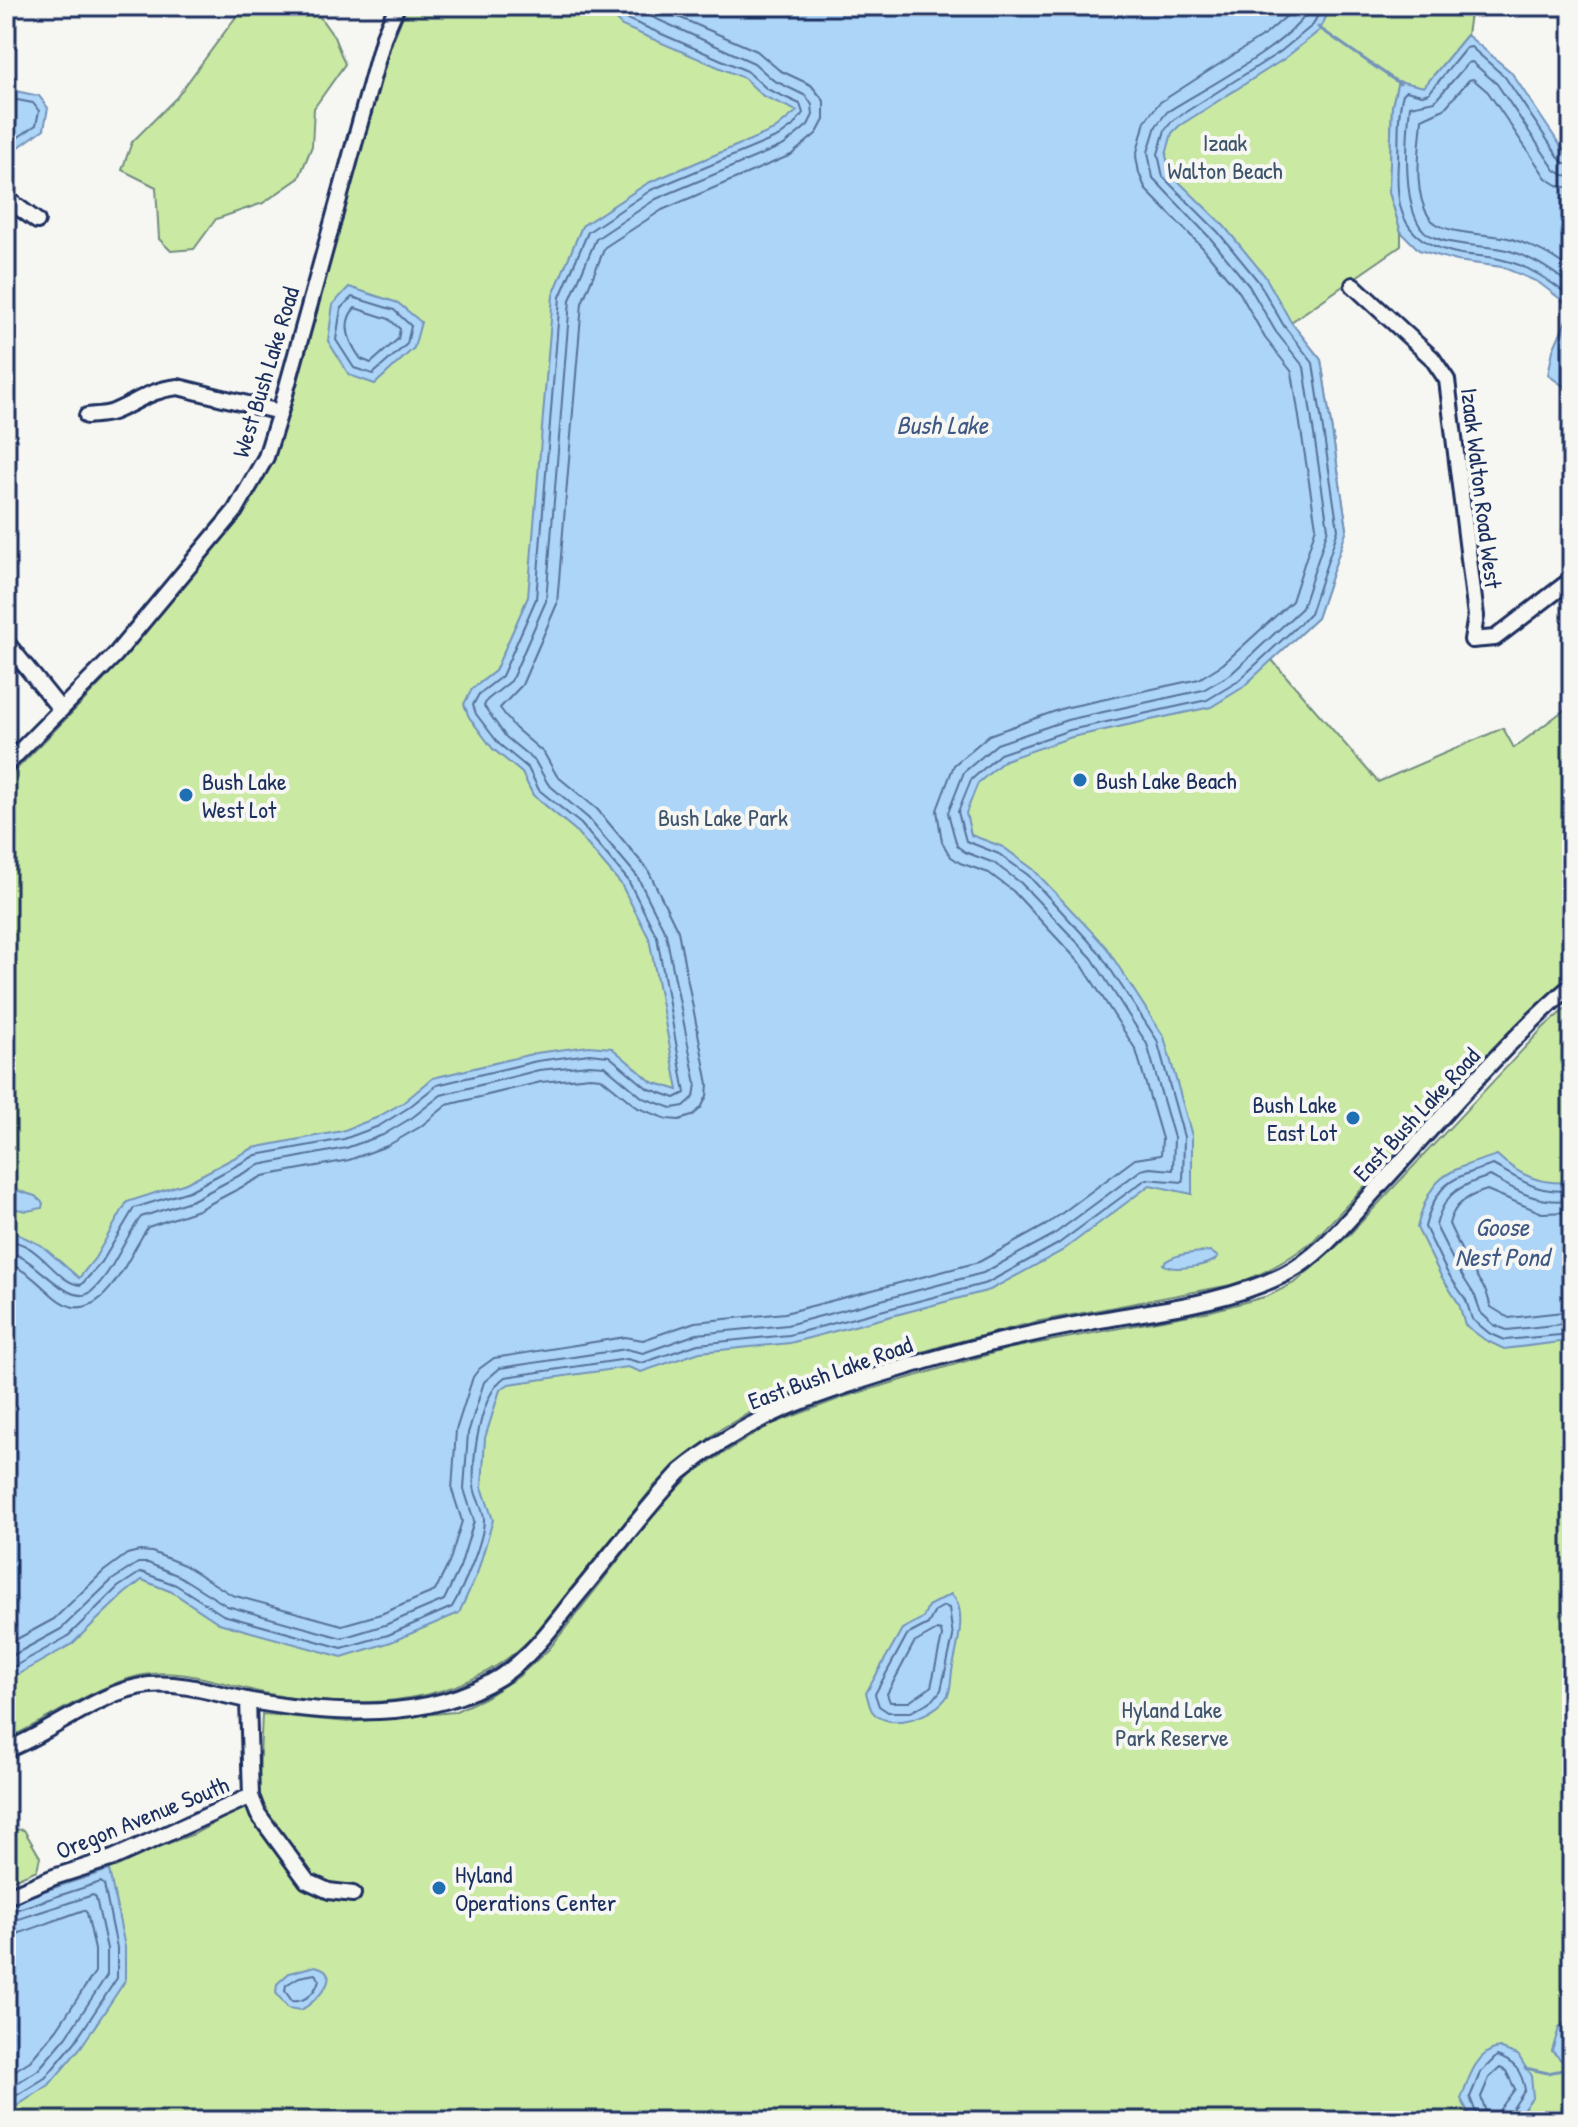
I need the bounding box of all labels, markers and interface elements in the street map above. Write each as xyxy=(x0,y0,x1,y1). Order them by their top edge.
park label: Izaak Walton Beach xyxy=(1167,126,1283,186)
street label: West Bush Lake Road xyxy=(224,283,306,461)
street label: Izaak Walton Road West xyxy=(1454,386,1510,591)
water label: Bush Lake xyxy=(896,407,989,442)
place label: Bush Lake Beach xyxy=(1096,764,1237,796)
place label: Bush Lake West Lot xyxy=(202,765,287,825)
marker: Bush Lake Beach xyxy=(1071,771,1089,789)
marker: Bush Lake West Lot xyxy=(177,786,195,804)
park label: Bush Lake Park xyxy=(658,801,788,833)
street label: East Bush Lake Road xyxy=(1346,1040,1486,1188)
place label: Bush Lake East Lot xyxy=(1253,1088,1338,1148)
marker: Bush Lake East Lot xyxy=(1344,1109,1362,1127)
water label: Goose Nest Pond xyxy=(1455,1209,1553,1274)
street label: East Bush Lake Road xyxy=(744,1327,916,1417)
park label: Hyland Lake Park Reserve xyxy=(1115,1693,1229,1753)
street label: Oregon Avenue South xyxy=(51,1768,233,1866)
place label: Hyland Operations Center xyxy=(455,1858,616,1918)
marker: Hyland Operations Center xyxy=(430,1879,448,1897)

